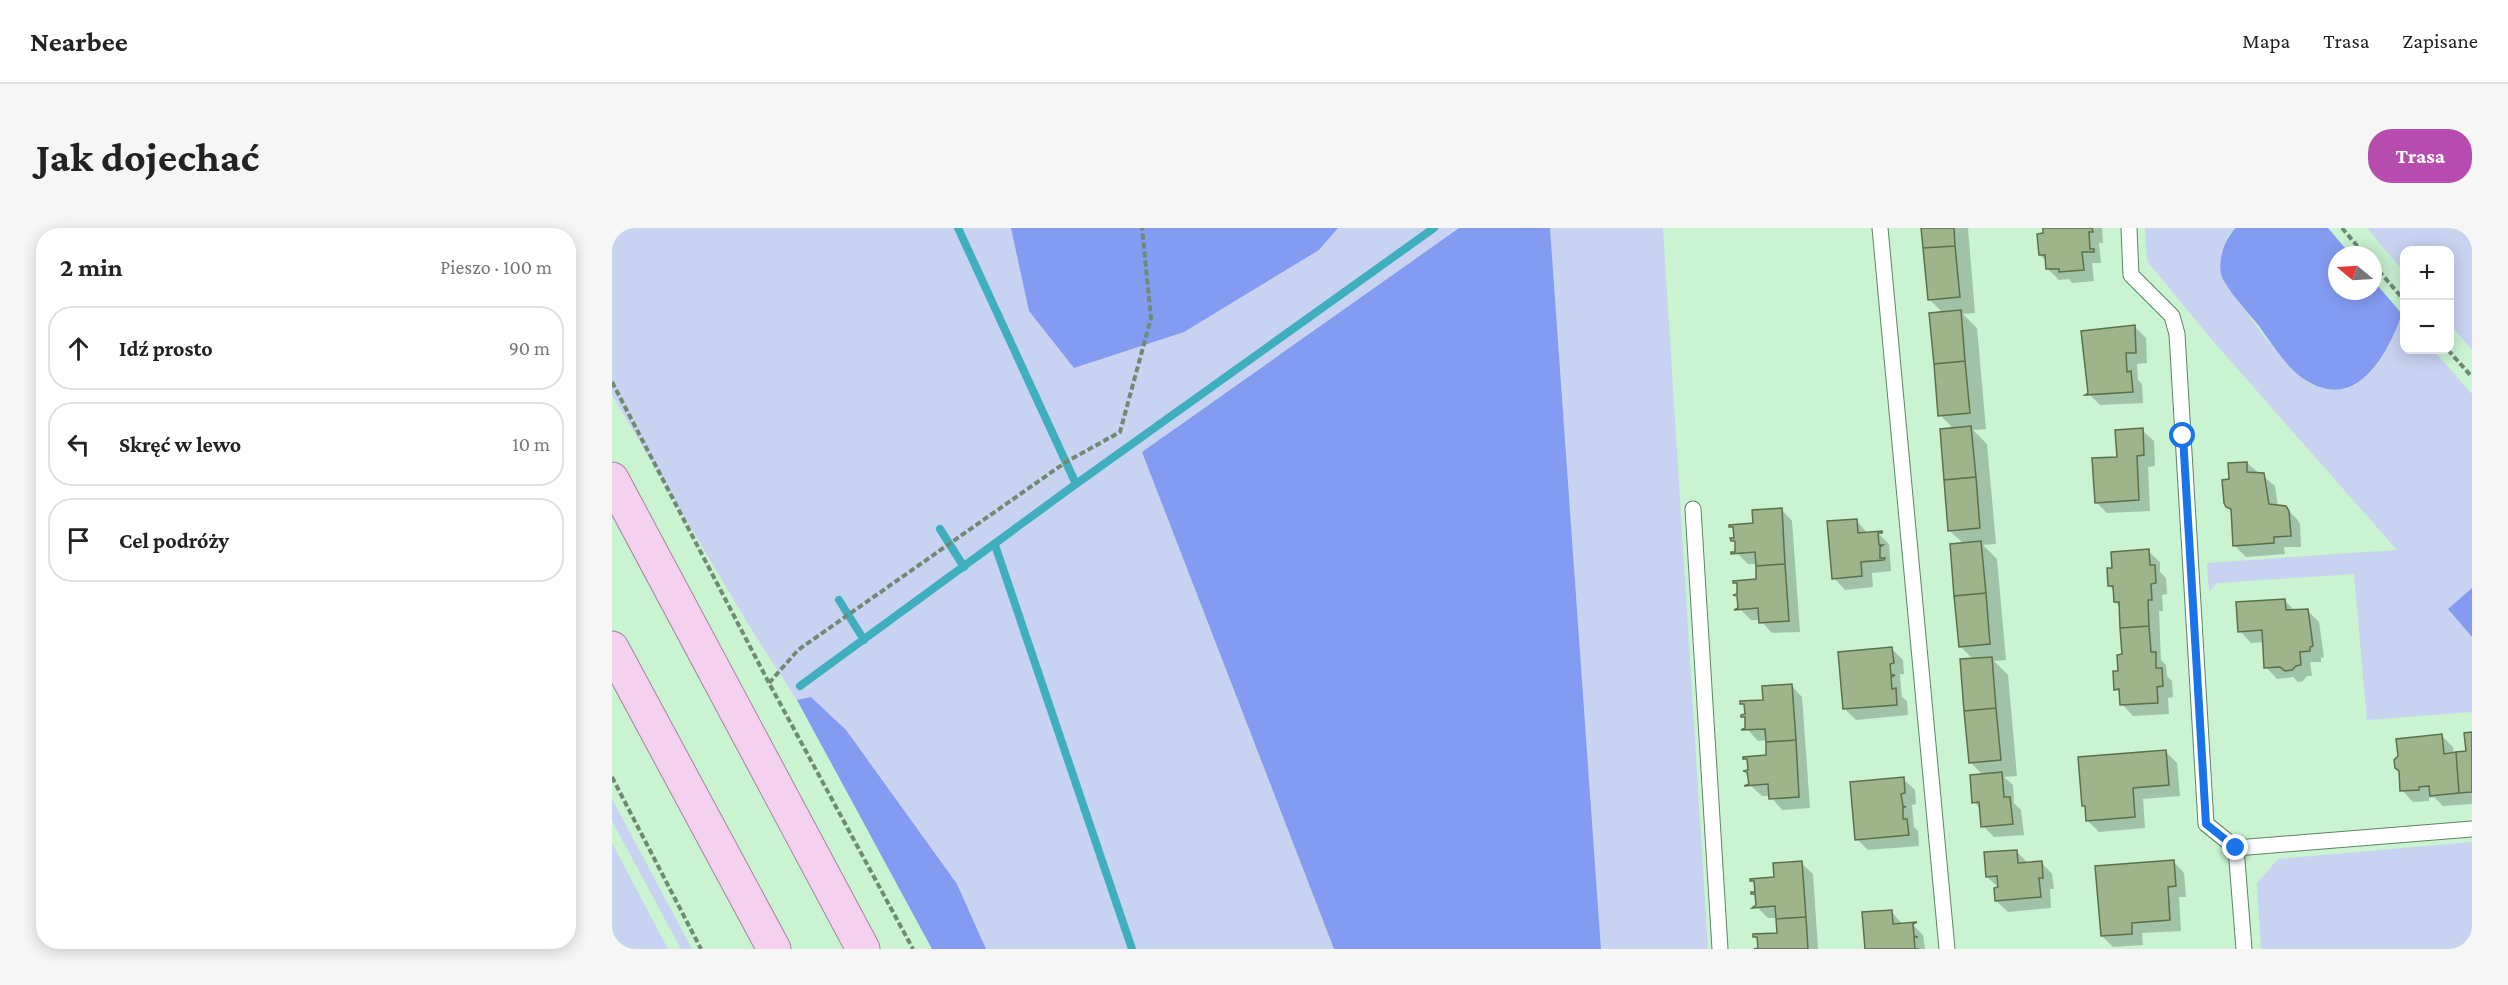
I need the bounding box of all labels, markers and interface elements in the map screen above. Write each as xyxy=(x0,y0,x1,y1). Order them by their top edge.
text: Nearbee xyxy=(30,26,128,57)
text: Mapa xyxy=(2242,29,2290,53)
text: Trasa xyxy=(2323,29,2369,53)
text: Zapisane xyxy=(2402,29,2478,53)
button: Trasa xyxy=(2368,129,2472,183)
text: Jak dojechać xyxy=(36,133,259,180)
north arrow xyxy=(2328,246,2382,300)
map controls xyxy=(2400,246,2454,354)
button: + xyxy=(2400,246,2454,300)
text: 2 min xyxy=(60,253,123,282)
text: Pieszo · 100 m xyxy=(440,256,552,278)
button: − xyxy=(2400,300,2454,354)
icon: ahead xyxy=(62,332,95,365)
text: Idź prosto xyxy=(119,336,213,361)
text: 90 m xyxy=(509,337,550,359)
route start xyxy=(2169,422,2195,448)
icon: left xyxy=(62,428,95,461)
text: Skręć w lewo xyxy=(119,432,241,457)
text: 10 m xyxy=(512,433,550,455)
icon: arrive xyxy=(62,524,95,557)
text: Cel podróży xyxy=(119,528,229,553)
route end xyxy=(2222,834,2248,860)

